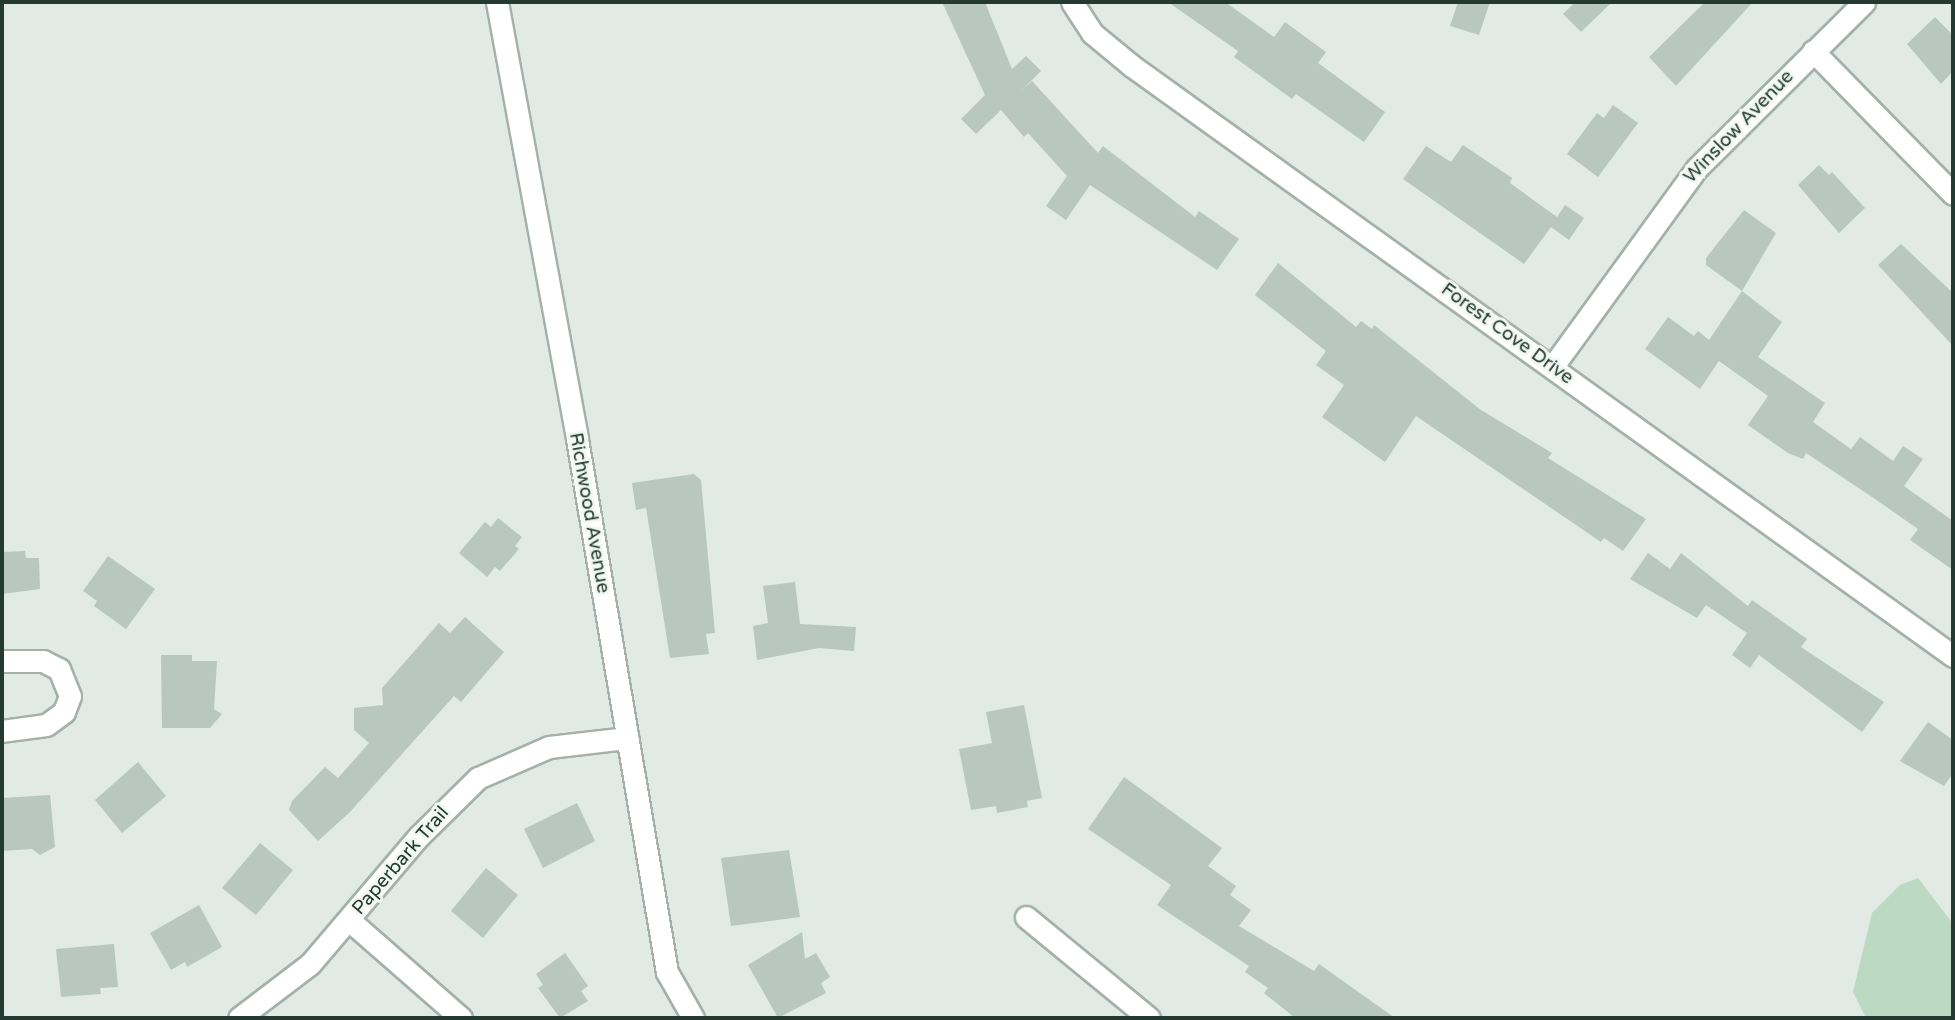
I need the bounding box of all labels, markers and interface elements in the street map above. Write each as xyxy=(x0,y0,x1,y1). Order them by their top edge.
street label: Winslow Avenue xyxy=(1679,66,1799,188)
street label: Forest Cove Drive xyxy=(1436,278,1578,390)
street label: Richwood Avenue xyxy=(564,431,614,595)
street label: Paperbark Trail xyxy=(348,802,454,920)

